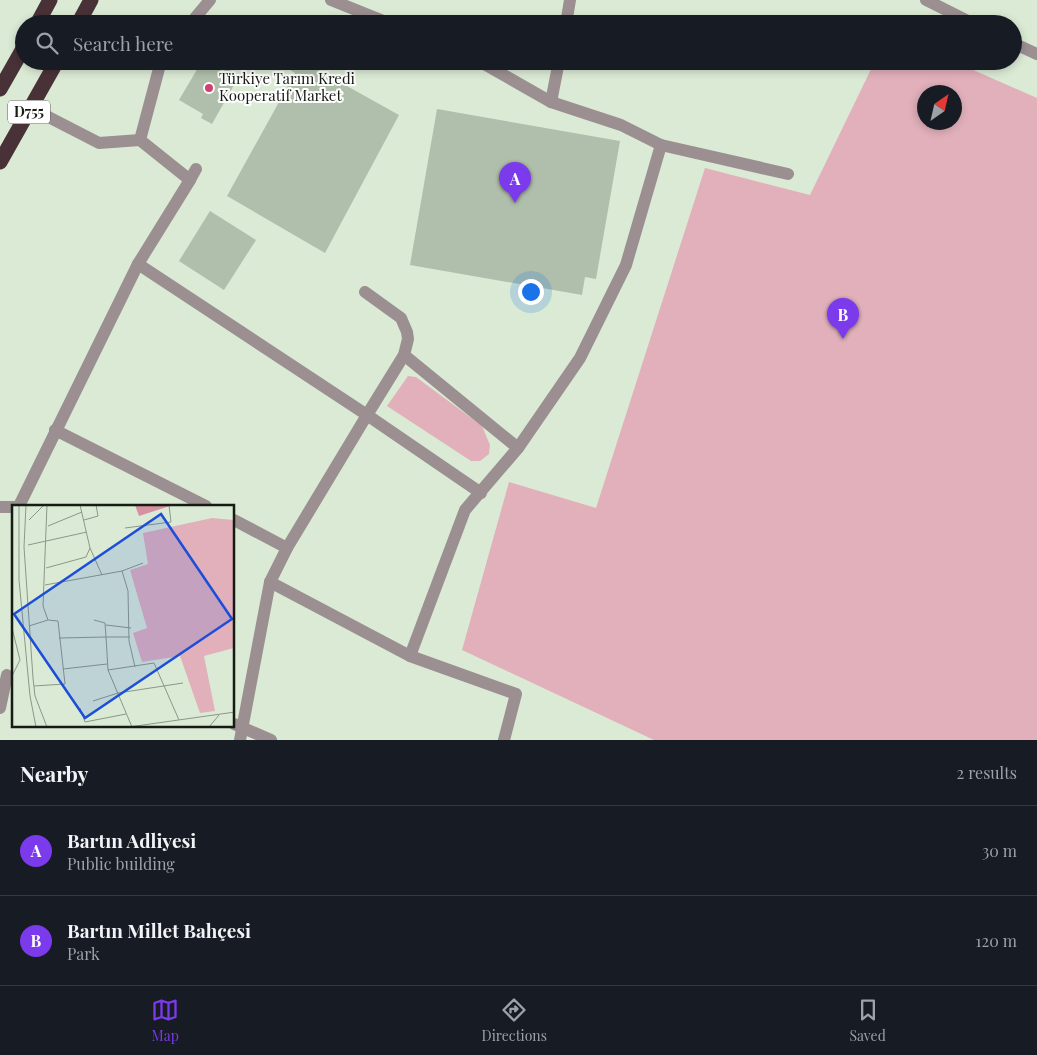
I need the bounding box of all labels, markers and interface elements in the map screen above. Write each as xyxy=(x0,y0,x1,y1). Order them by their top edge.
search box xyxy=(15,15,1022,70)
icon: search xyxy=(33,29,61,57)
text: Search here xyxy=(73,30,173,56)
place label: Türkiye Tarım Kredi Kooperatif Market xyxy=(219,68,356,105)
marker: Türkiye Tarım Kredi Kooperatif Market xyxy=(203,82,215,94)
north arrow xyxy=(917,85,962,130)
road number: D755 xyxy=(8,100,50,124)
pin: A xyxy=(499,162,531,203)
your location xyxy=(518,279,544,305)
pin: B xyxy=(827,298,859,339)
inset map xyxy=(12,505,235,728)
text: Nearby xyxy=(20,759,89,787)
text: 2 results xyxy=(957,762,1017,783)
text: Bartın Adliyesi xyxy=(67,827,196,853)
text: A xyxy=(31,840,41,861)
text: 30 m xyxy=(982,840,1017,861)
text: Public building xyxy=(67,853,175,874)
text: Bartın Millet Bahçesi xyxy=(67,917,251,943)
text: B xyxy=(31,930,41,951)
text: 120 m xyxy=(976,930,1017,951)
text: Park xyxy=(67,943,100,964)
tab: Map xyxy=(151,996,179,1045)
tab: Directions xyxy=(482,996,547,1045)
tab: Saved xyxy=(849,996,886,1045)

